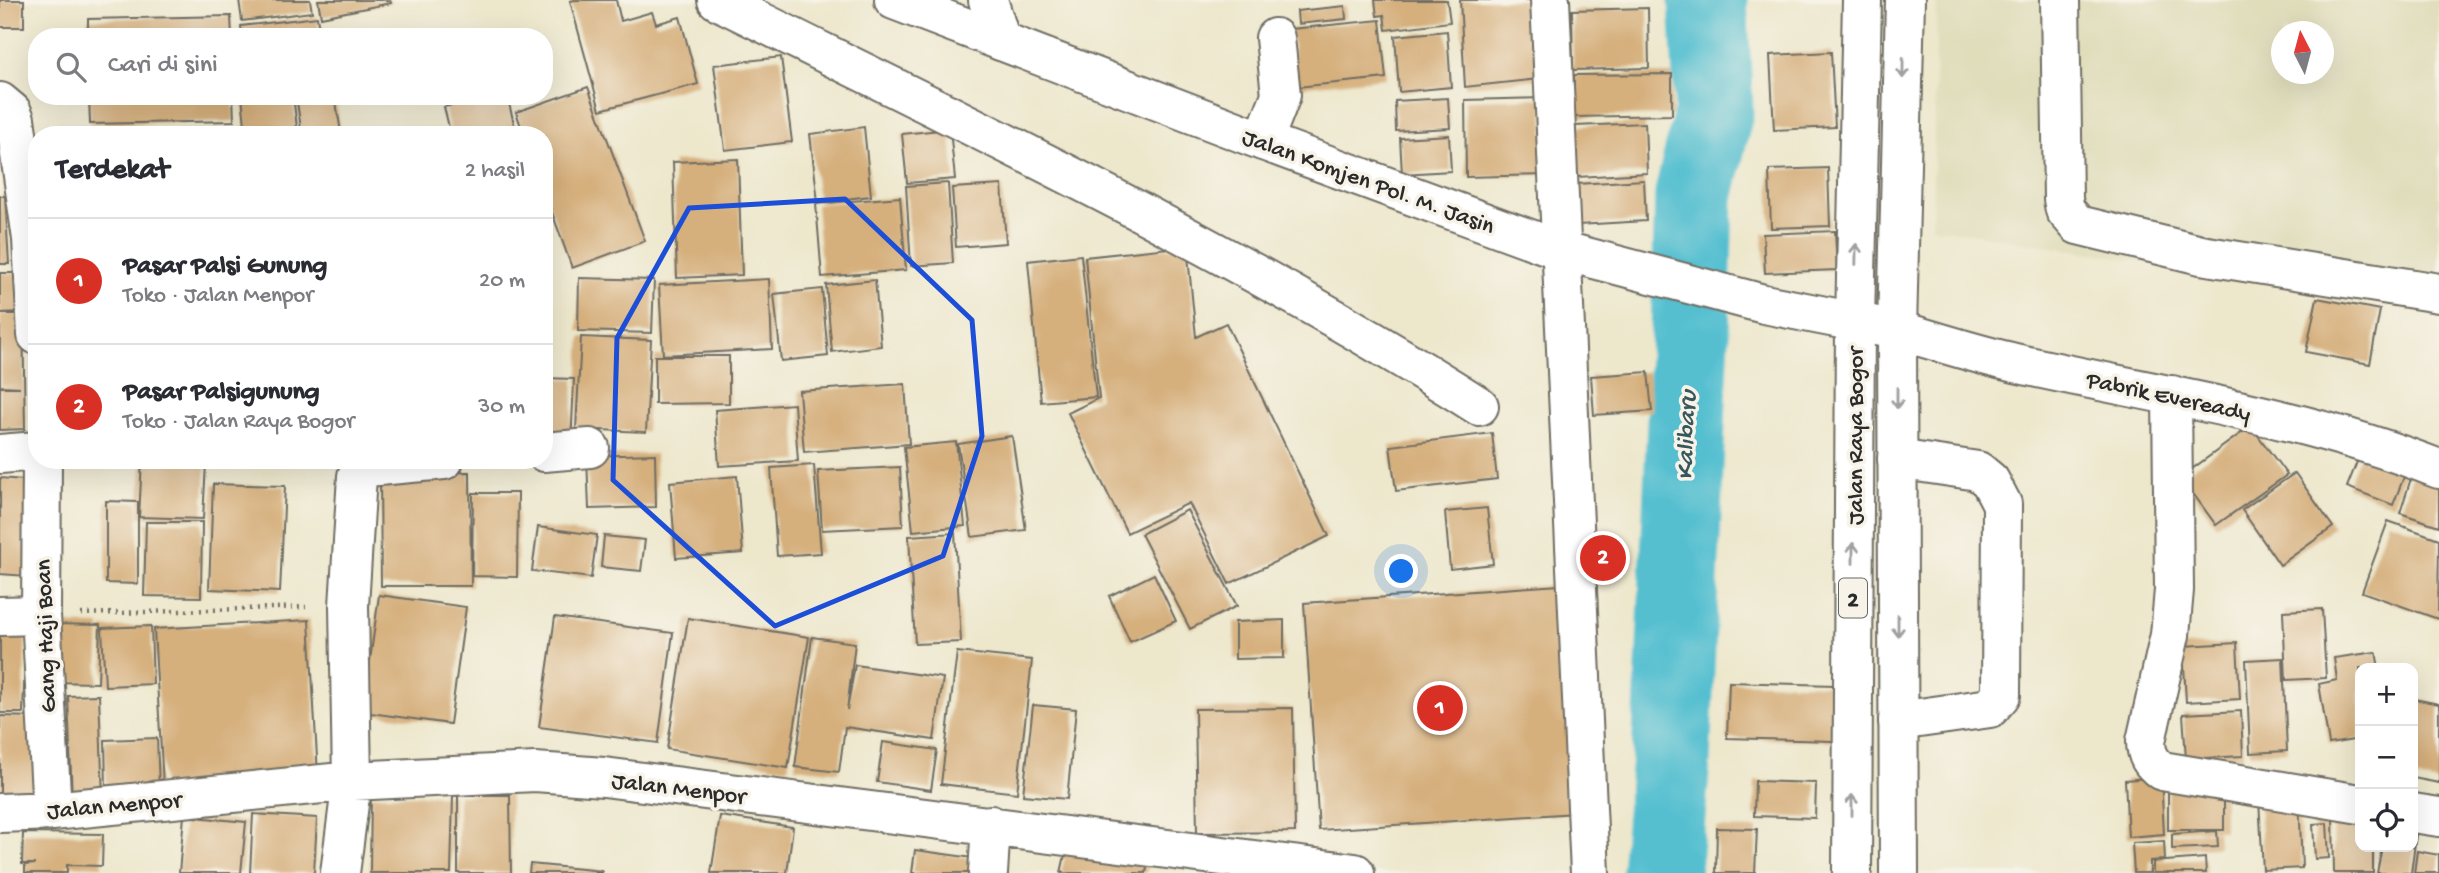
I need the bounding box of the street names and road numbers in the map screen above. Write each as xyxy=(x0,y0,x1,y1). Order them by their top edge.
street label: Jalan Komjen Pol. M. Jasin xyxy=(1238,124,1499,243)
street label: Jalan Raya Bogor xyxy=(1843,345,1872,525)
street label: Pabrik Eveready xyxy=(2082,367,2253,430)
street label: Gang Haji Boan xyxy=(30,558,65,713)
road number: 2 xyxy=(1839,578,1867,618)
street label: Jalan Menpor xyxy=(610,768,750,813)
street label: Jalan Menpor xyxy=(46,787,185,828)

